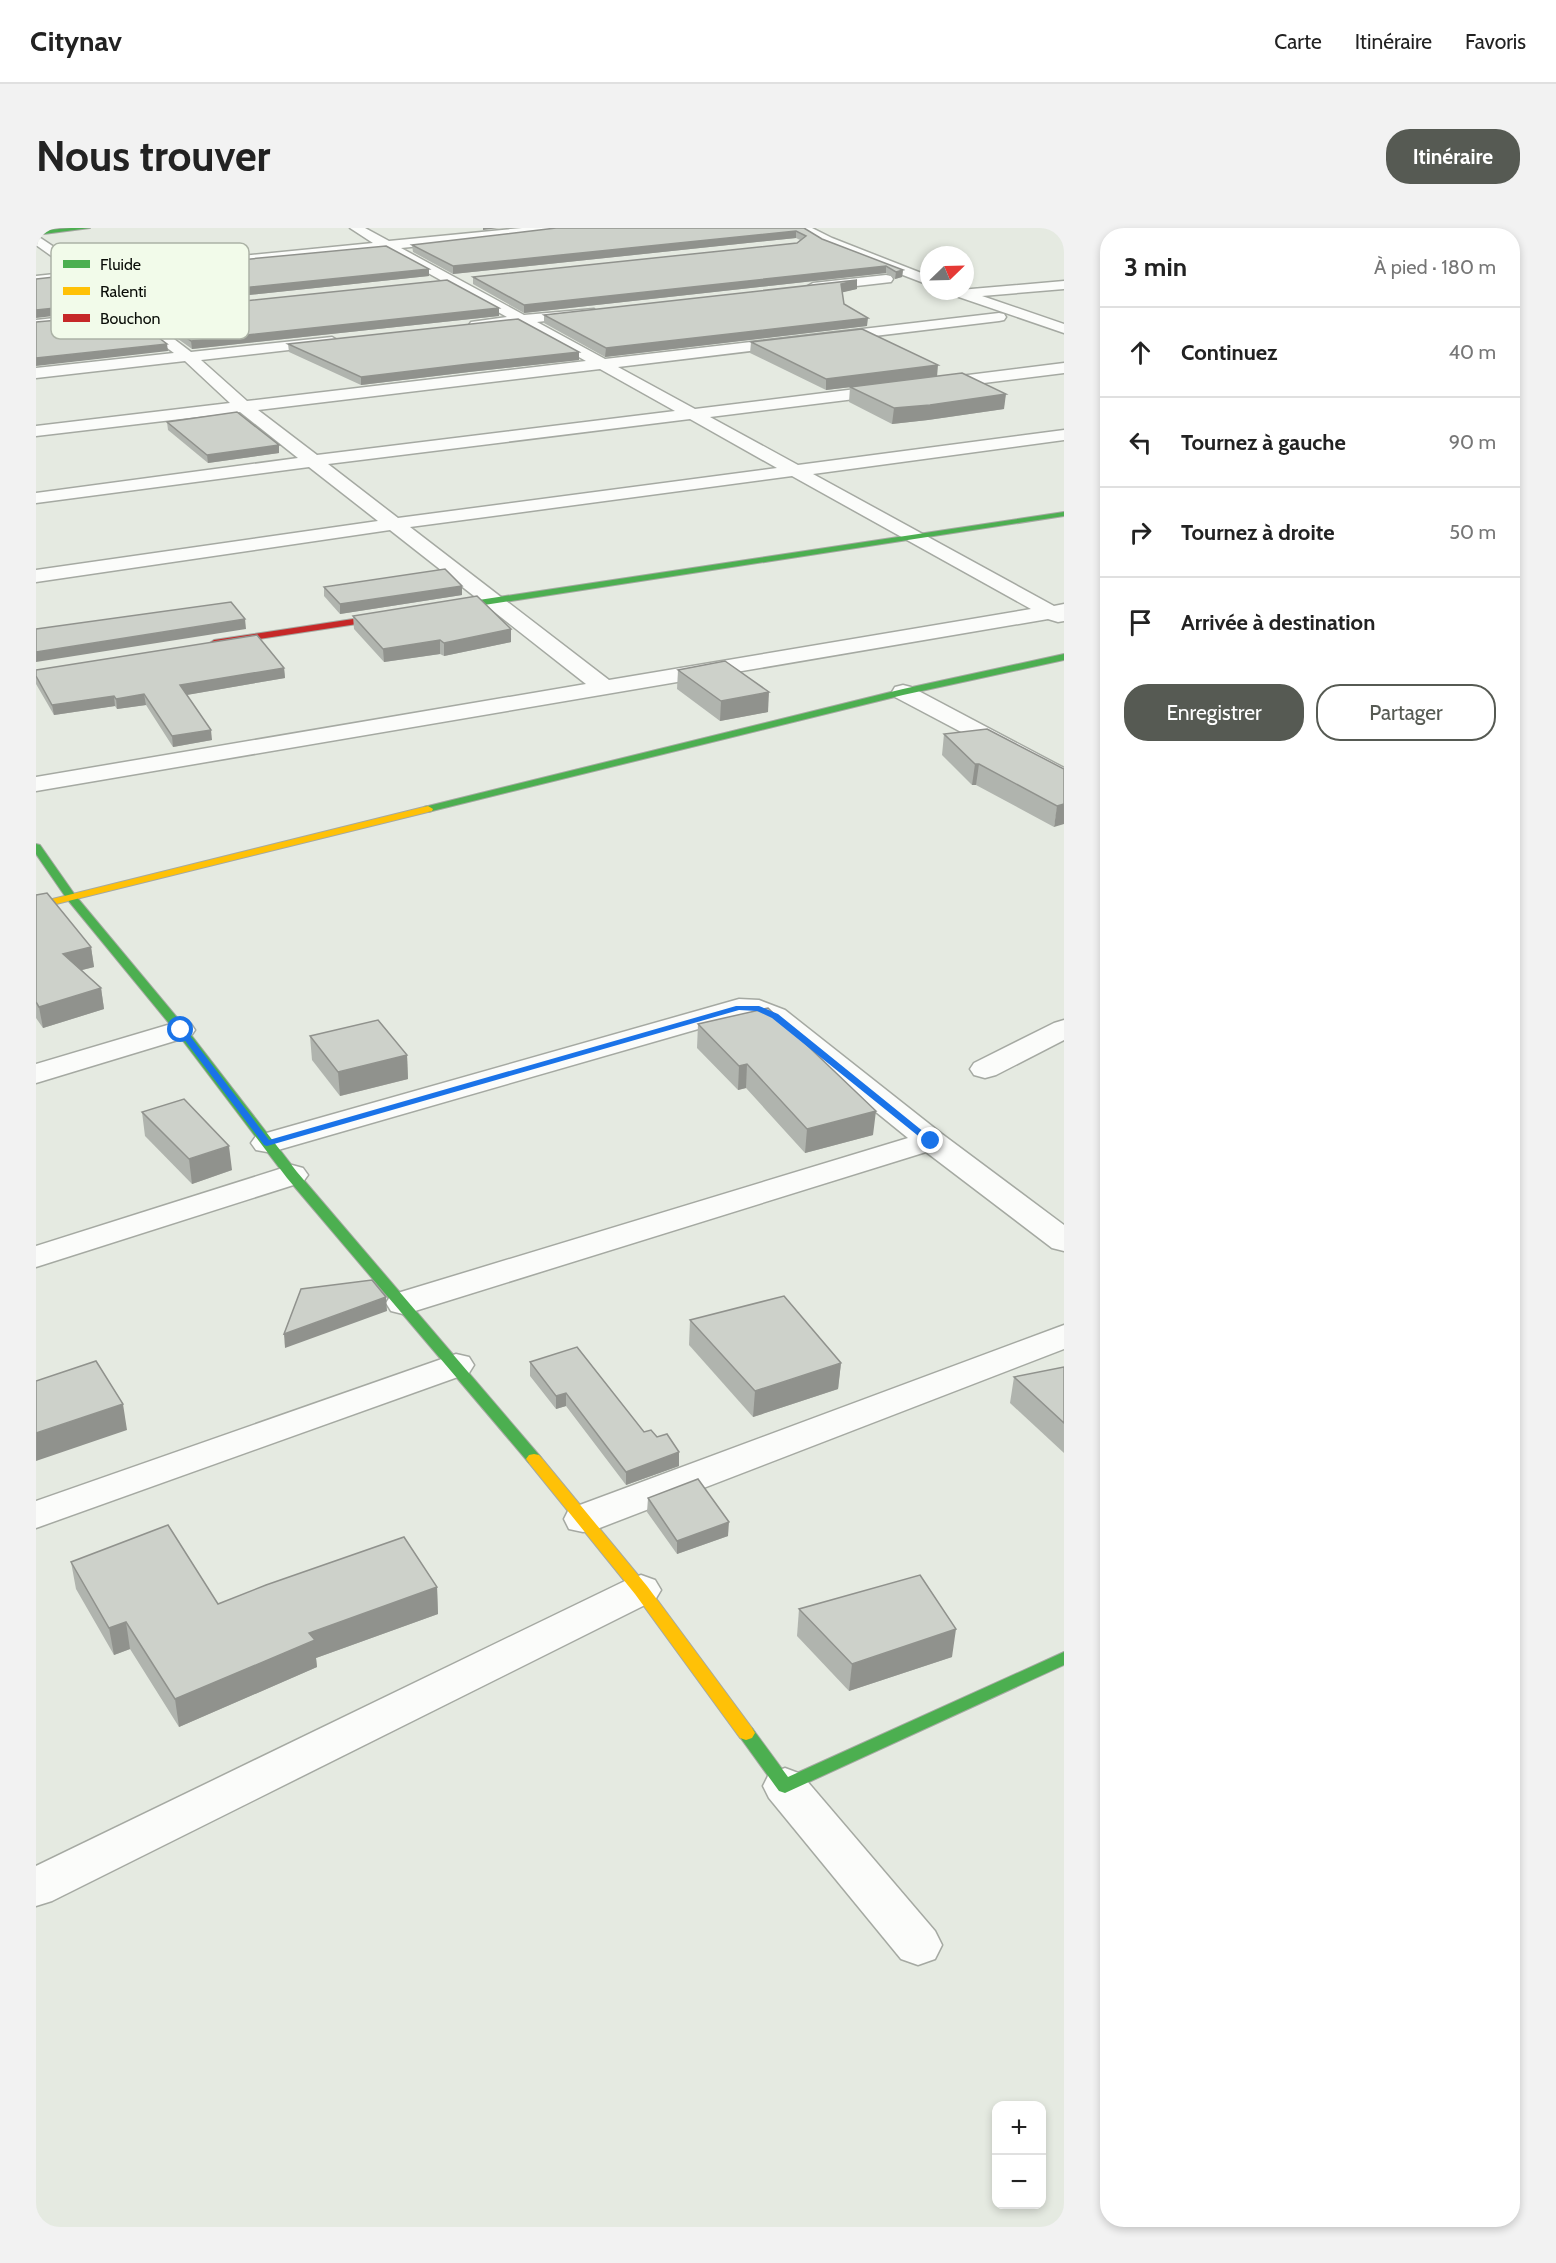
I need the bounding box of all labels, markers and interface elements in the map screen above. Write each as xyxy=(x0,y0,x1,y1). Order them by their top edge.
text: Citynav xyxy=(30,24,122,58)
text: Carte xyxy=(1274,29,1322,54)
text: Itinéraire xyxy=(1355,29,1432,54)
text: Favoris xyxy=(1465,29,1526,54)
button: Itinéraire xyxy=(1386,129,1520,184)
text: Nous trouver xyxy=(36,130,270,182)
legend xyxy=(51,243,249,339)
north arrow xyxy=(920,246,974,300)
text: 3 min xyxy=(1124,251,1187,283)
text: Fluide xyxy=(100,255,141,274)
text: À pied · 180 m xyxy=(1374,255,1496,279)
text: Ralenti xyxy=(100,282,147,301)
text: Bouchon xyxy=(100,309,160,328)
icon: ahead xyxy=(1124,336,1157,369)
text: Continuez xyxy=(1181,339,1278,366)
text: 40 m xyxy=(1448,340,1496,364)
icon: left xyxy=(1124,426,1157,459)
text: Tournez à gauche xyxy=(1181,429,1346,456)
text: 90 m xyxy=(1449,430,1496,454)
icon: right xyxy=(1124,516,1157,549)
text: Tournez à droite xyxy=(1181,519,1335,546)
text: 50 m xyxy=(1449,520,1496,544)
icon: arrive xyxy=(1124,606,1157,639)
text: Arrivée à destination xyxy=(1181,609,1375,636)
button: Enregistrer xyxy=(1124,684,1304,741)
button: Partager xyxy=(1316,684,1496,741)
route start xyxy=(167,1016,193,1042)
route end xyxy=(917,1127,943,1153)
map controls xyxy=(992,2101,1046,2209)
button: + xyxy=(992,2101,1046,2155)
button: − xyxy=(992,2155,1046,2209)

